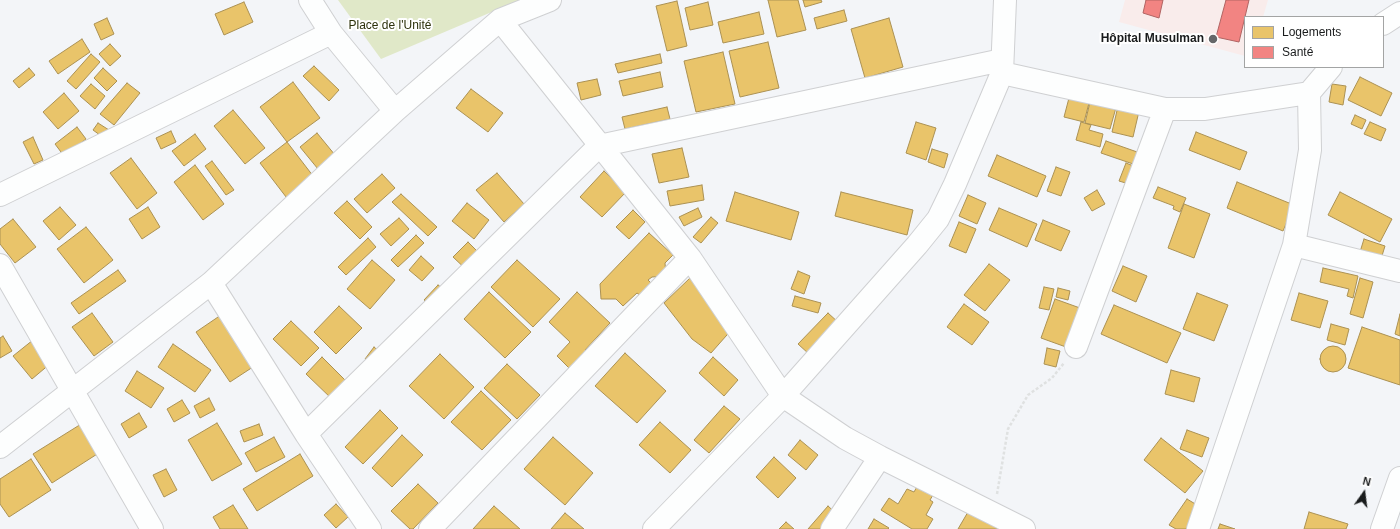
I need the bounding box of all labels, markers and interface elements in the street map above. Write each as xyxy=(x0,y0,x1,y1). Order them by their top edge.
legend xyxy=(1244,16,1384,68)
park label: Place de l'Unité xyxy=(348,19,432,33)
text: Logements xyxy=(1282,25,1341,39)
place label: Hôpital Musulman xyxy=(1101,32,1204,46)
marker: Hôpital Musulman xyxy=(1207,33,1219,45)
text: Santé xyxy=(1282,45,1313,59)
north arrow xyxy=(1344,473,1384,513)
text: N xyxy=(1362,475,1372,488)

